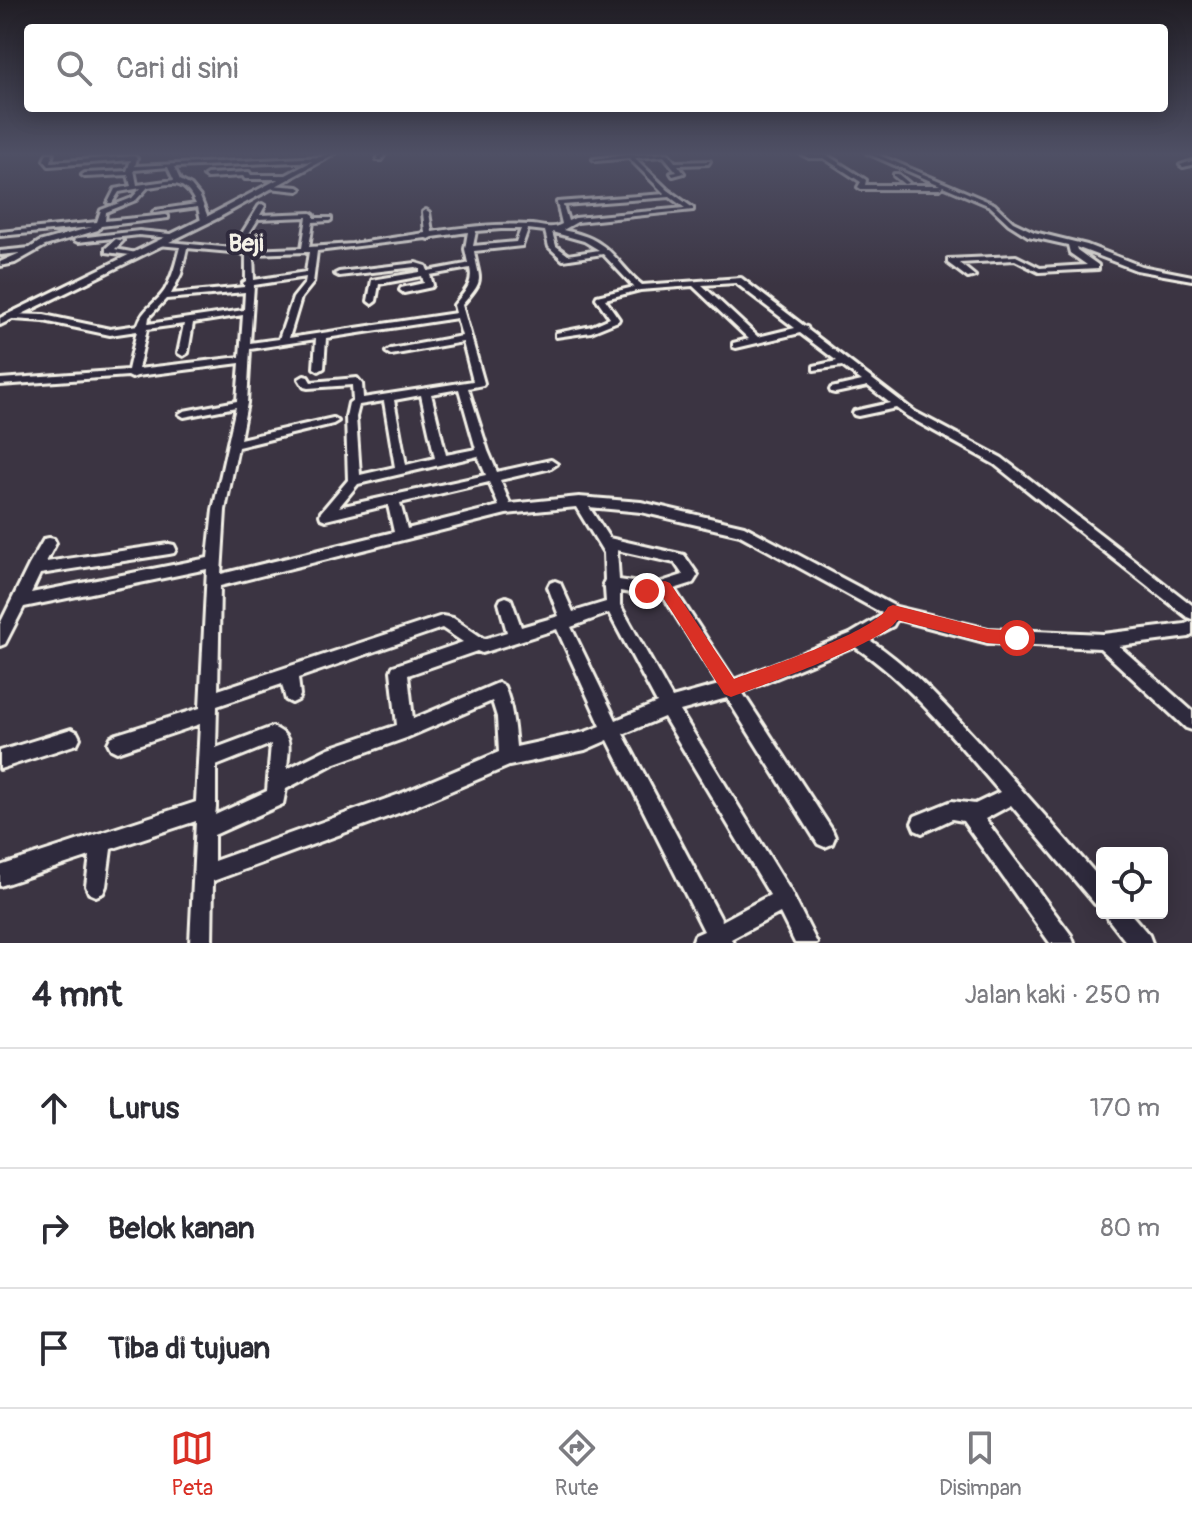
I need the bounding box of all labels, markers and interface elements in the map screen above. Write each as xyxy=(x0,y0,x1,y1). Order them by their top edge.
search box xyxy=(24,24,1168,112)
icon: search xyxy=(52,46,96,90)
text: Cari di sini xyxy=(116,50,238,87)
district label: Beji xyxy=(228,229,264,258)
route end xyxy=(629,573,665,609)
route start xyxy=(999,620,1035,656)
map controls xyxy=(1096,847,1168,919)
button: locate xyxy=(1096,847,1168,919)
text: 4 mnt xyxy=(32,974,122,1017)
text: Jalan kaki · 250 m xyxy=(964,979,1160,1011)
icon: ahead xyxy=(32,1086,76,1130)
text: Lurus xyxy=(108,1090,179,1127)
text: 170 m xyxy=(1090,1092,1160,1124)
icon: right xyxy=(32,1206,76,1250)
text: Belok kanan xyxy=(108,1210,255,1247)
text: 80 m xyxy=(1100,1212,1160,1244)
icon: arrive xyxy=(32,1326,76,1370)
text: Tiba di tujuan xyxy=(108,1330,270,1367)
tab: Peta xyxy=(170,1426,214,1502)
tab: Rute xyxy=(555,1426,599,1502)
tab: Disimpan xyxy=(939,1426,1022,1502)

